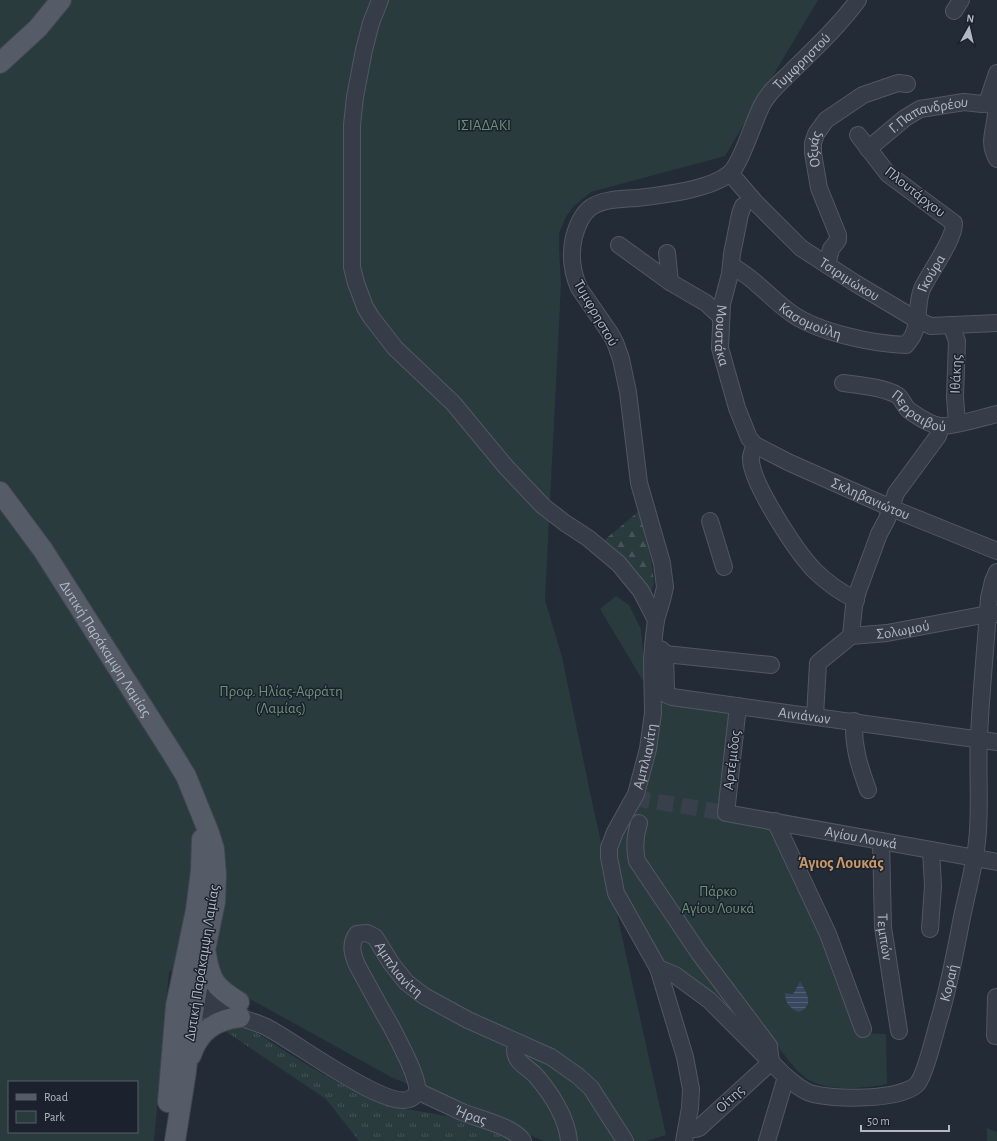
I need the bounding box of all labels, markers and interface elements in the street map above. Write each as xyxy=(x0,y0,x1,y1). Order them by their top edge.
north arrow xyxy=(949,8,989,48)
text: N xyxy=(966,13,975,25)
street label: Τυμφρηστού xyxy=(770,30,833,92)
street label: Γ. Παπανδρέου xyxy=(886,94,969,136)
park label: ΙΣΙΑΔΑΚΙ xyxy=(457,118,511,133)
street label: Οξυάς xyxy=(805,129,824,168)
street label: Πλουτάρχου xyxy=(882,164,948,220)
street label: Γκούρα xyxy=(914,252,948,294)
street label: Τσιριμώκου xyxy=(817,255,882,303)
street label: Τυμφρηστού xyxy=(571,277,621,349)
street label: Κασομούλη xyxy=(776,299,843,342)
street label: Μουστάκα xyxy=(712,304,732,368)
street label: Ιθάκης xyxy=(948,354,964,394)
street label: Περραιβού xyxy=(889,387,946,434)
street label: Σκληβανιώτου xyxy=(829,475,912,522)
street label: Δυτική Παράκαμψη Λαμίας xyxy=(57,578,155,720)
street label: Σολωμού xyxy=(876,618,931,641)
park label: Προφ. Ηλίας-Αφράτη (Λαμίας) xyxy=(219,684,343,716)
street label: Αινιάνων xyxy=(777,704,831,726)
street label: Αμπλιανίτη xyxy=(630,723,659,791)
street label: Αρτέμιδος xyxy=(721,729,743,791)
street label: Αγίου Λουκά xyxy=(824,824,899,851)
district label: Άγιος Λουκάς xyxy=(798,855,884,872)
street label: Δυτική Παράκαμψη Λαμίας xyxy=(182,884,222,1042)
park label: Πάρκο Αγίου Λουκά xyxy=(682,884,755,916)
street label: Τεμπών xyxy=(875,913,896,961)
street label: Αμπλιανίτη xyxy=(372,939,426,1000)
street label: Κοραή xyxy=(937,963,960,1003)
legend xyxy=(8,1081,138,1133)
street label: Οίτης xyxy=(713,1082,747,1116)
text: Road xyxy=(44,1091,68,1103)
street label: Ήρας xyxy=(452,1102,489,1128)
scale bar xyxy=(861,1107,949,1133)
text: Park xyxy=(44,1111,65,1123)
text: 50 m xyxy=(867,1115,890,1127)

